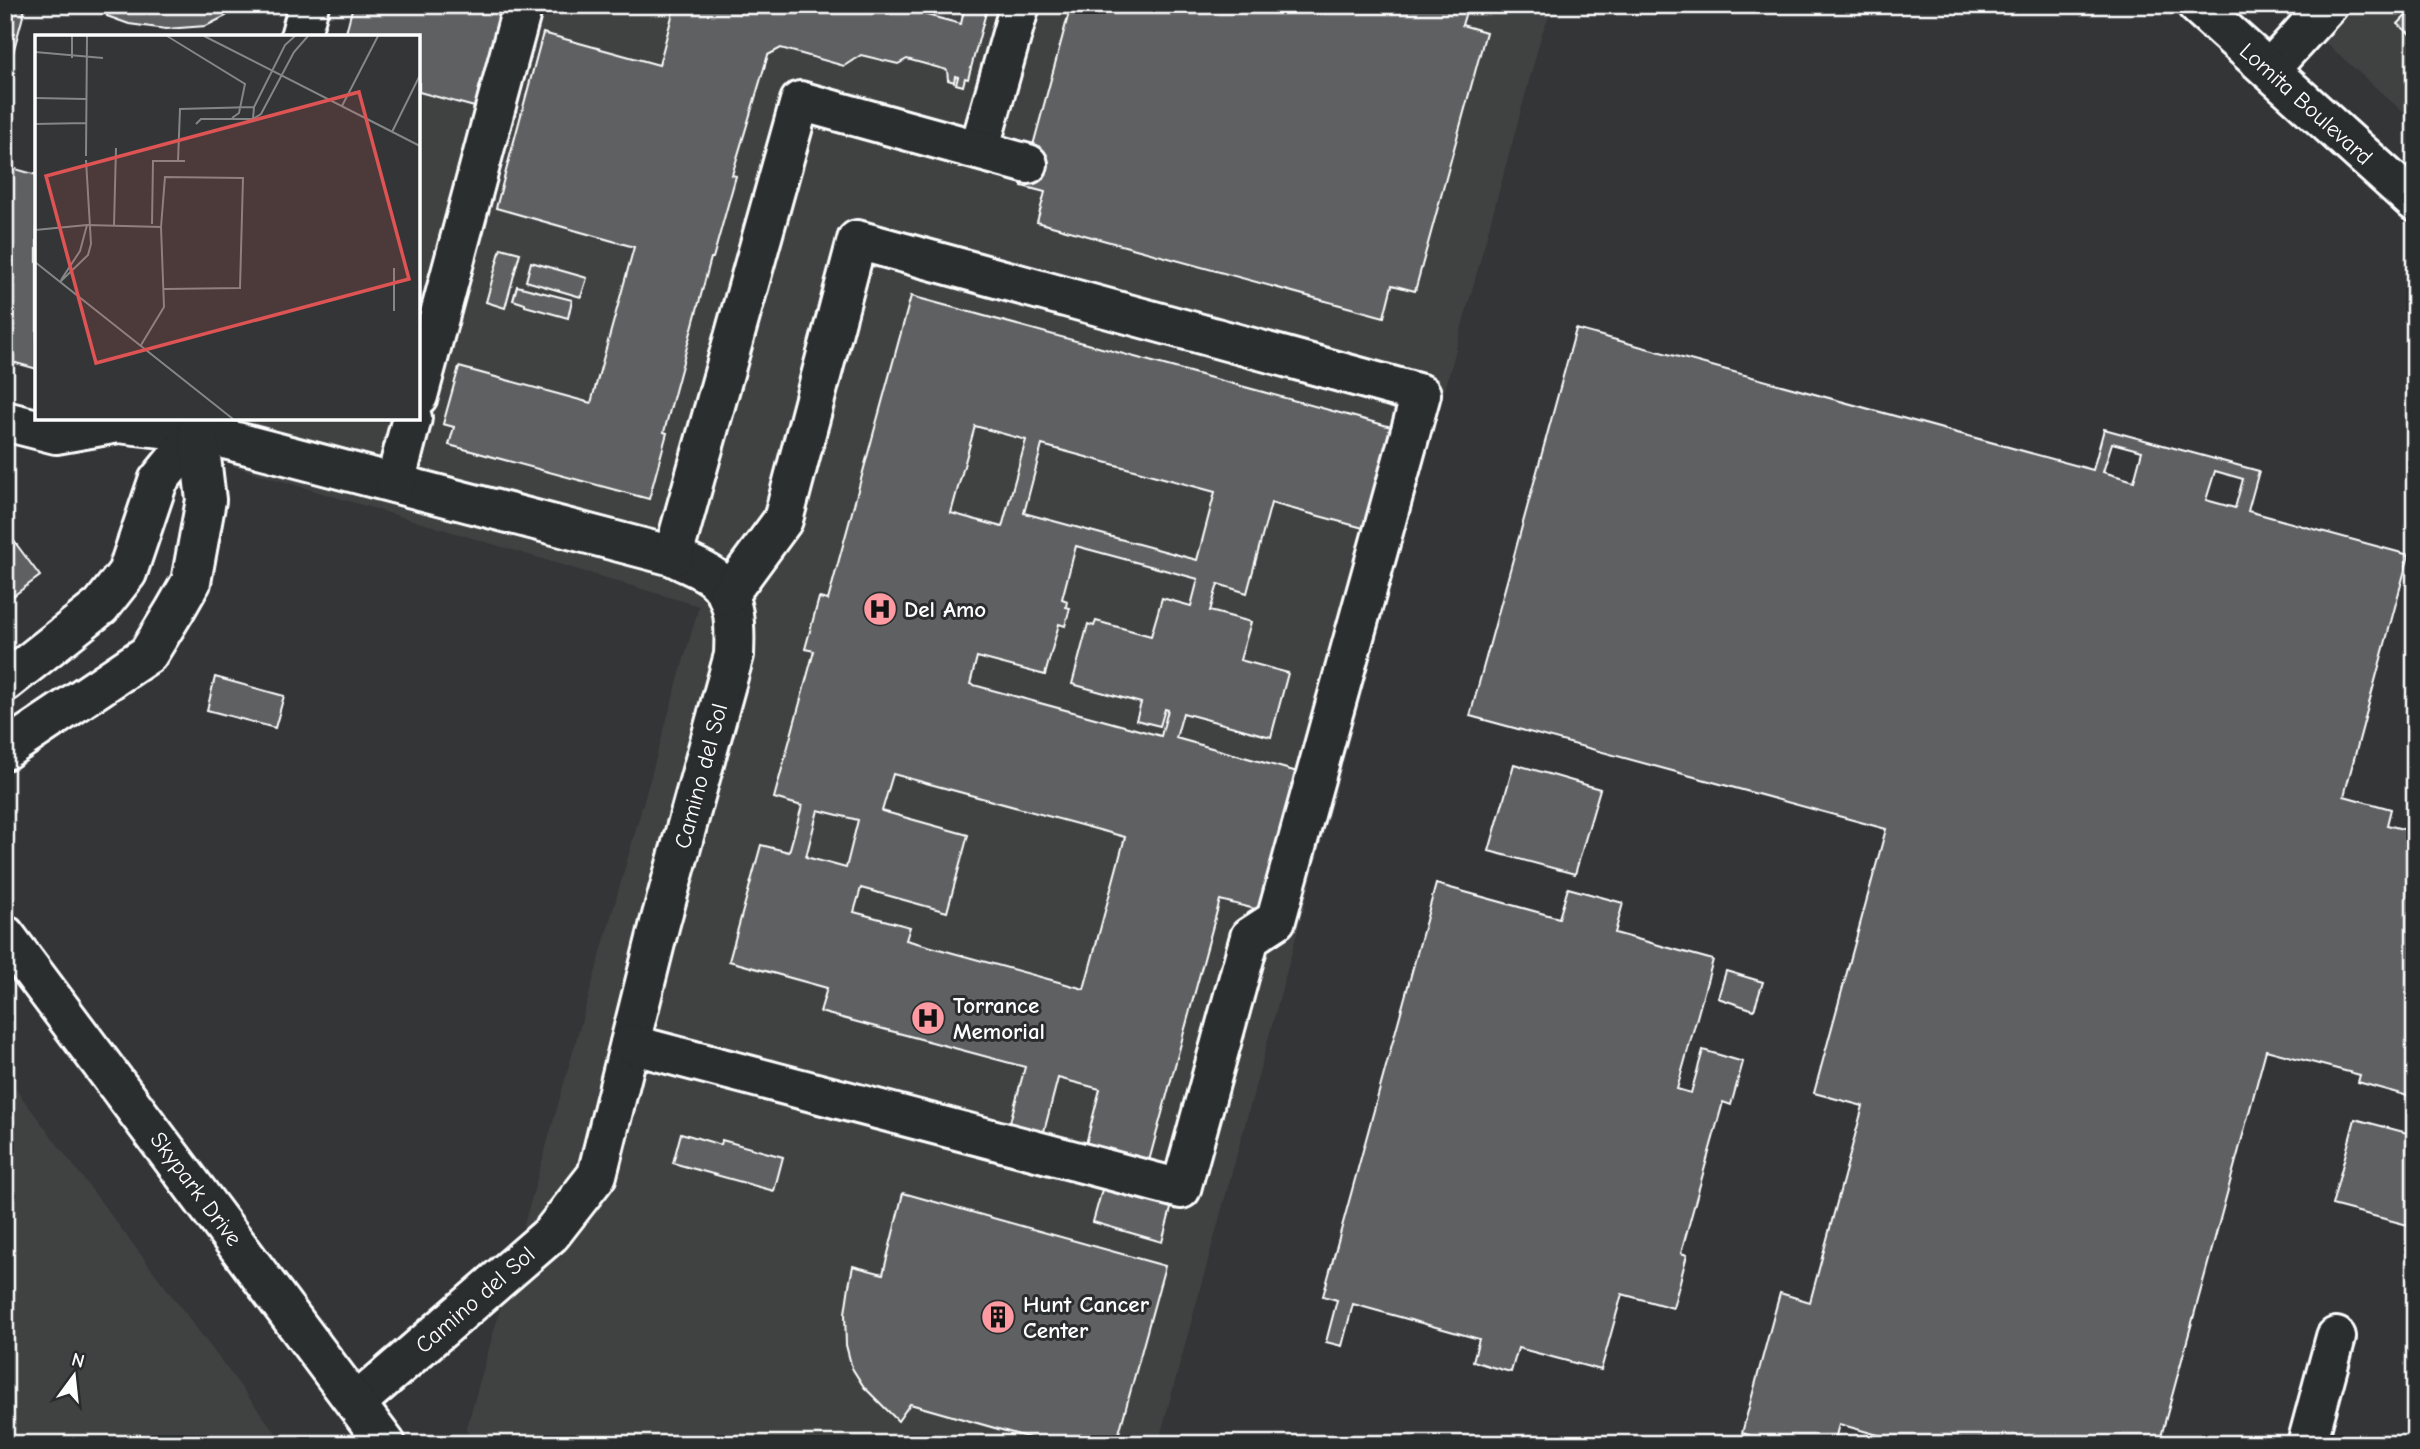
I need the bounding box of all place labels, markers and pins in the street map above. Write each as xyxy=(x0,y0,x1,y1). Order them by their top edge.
hospital icon: Del Amo xyxy=(861,590,899,628)
place label: Del Amo xyxy=(904,596,986,623)
place label: Torrance Memorial xyxy=(953,992,1045,1045)
hospital icon: Torrance Memorial xyxy=(909,999,947,1037)
place label: Hunt Cancer Center xyxy=(1023,1291,1150,1344)
building icon: Hunt Cancer Center xyxy=(979,1298,1017,1336)

